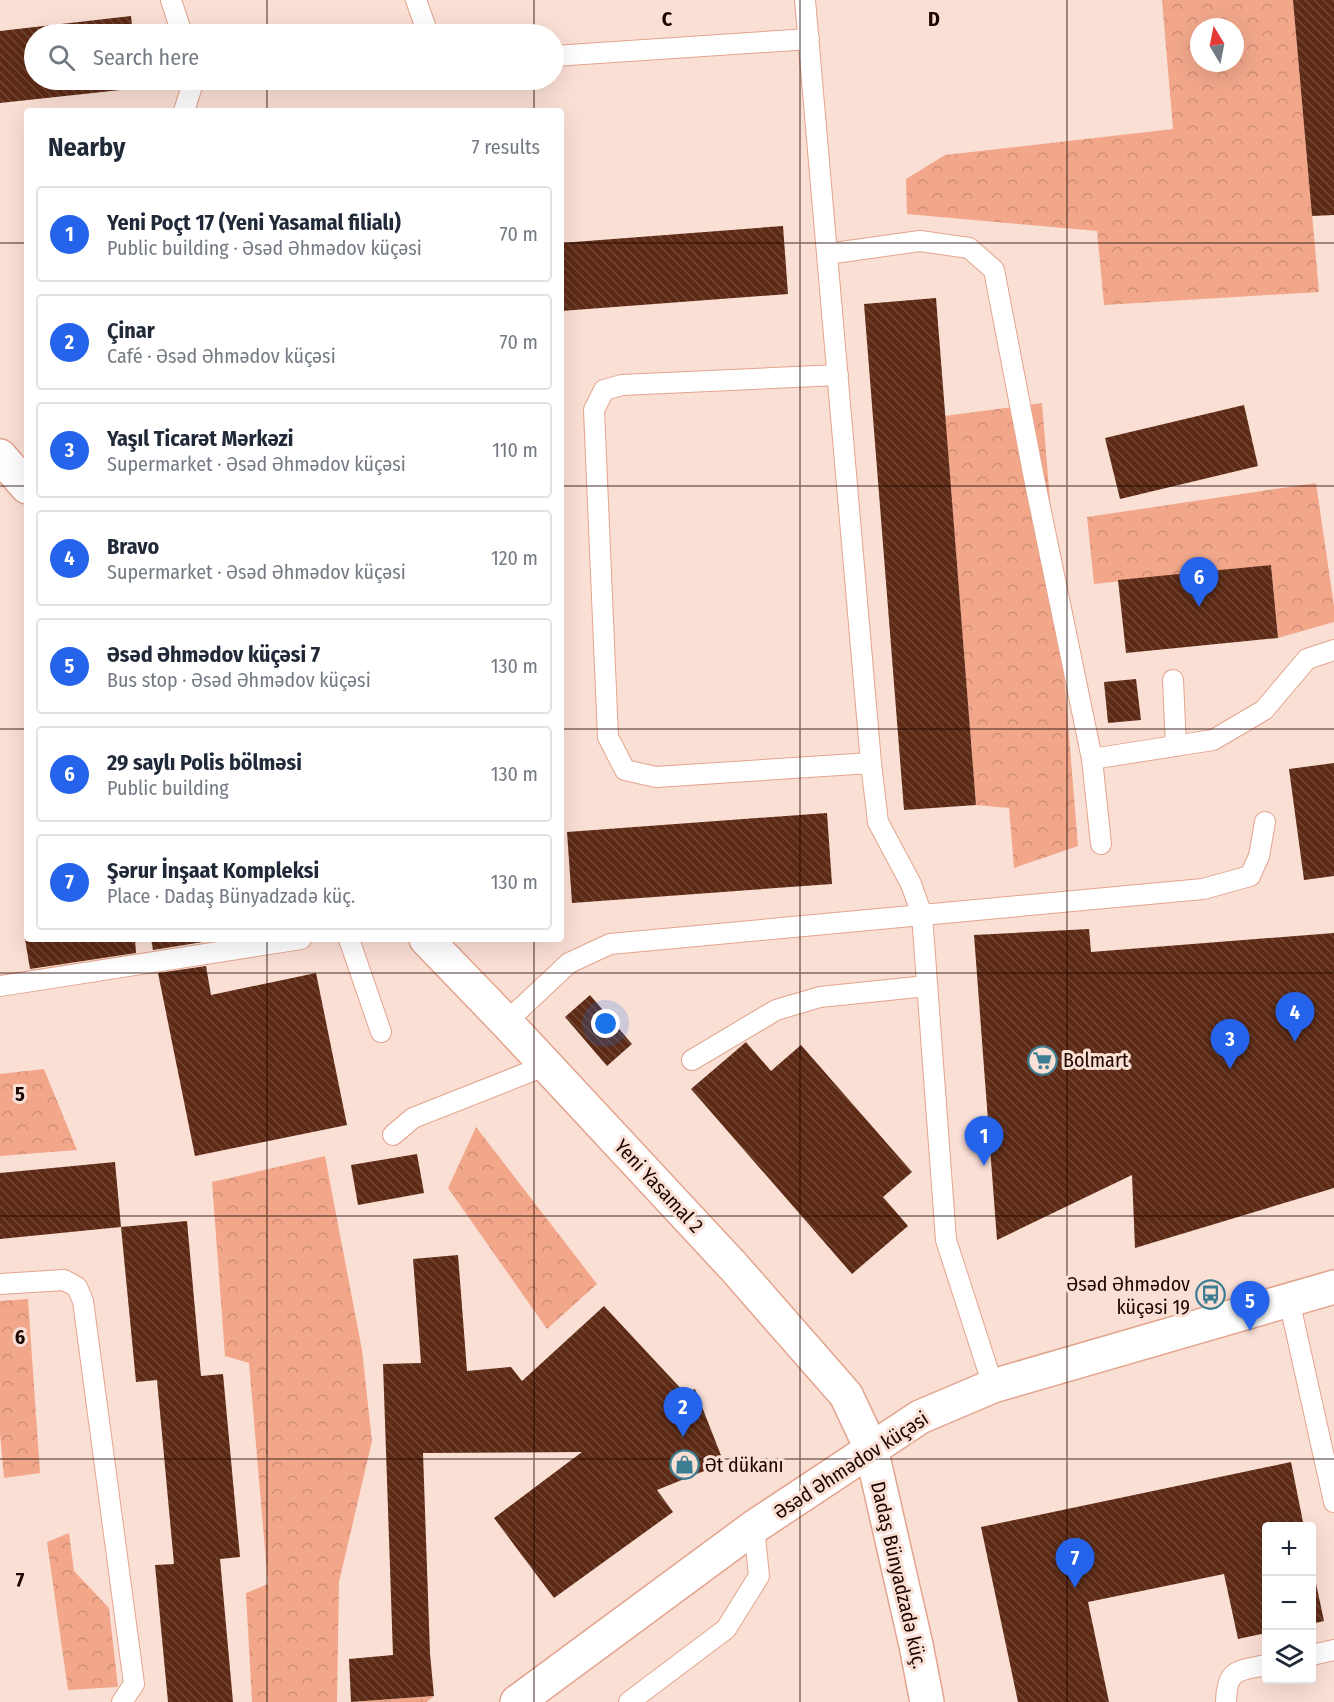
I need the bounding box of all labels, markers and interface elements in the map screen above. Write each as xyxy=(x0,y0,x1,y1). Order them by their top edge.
text: C xyxy=(662,7,673,31)
text: D xyxy=(928,7,940,31)
north arrow xyxy=(1190,18,1244,72)
search box xyxy=(24,24,564,90)
icon: search xyxy=(45,41,78,74)
text: Search here xyxy=(93,44,199,71)
text: Nearby xyxy=(48,132,125,163)
text: 7 results xyxy=(472,135,540,159)
text: Yeni Poçt 17 (Yeni Yasamal filialı) xyxy=(107,209,401,236)
text: 1 xyxy=(65,222,74,246)
text: 70 m xyxy=(500,222,538,246)
text: Public building · Əsəd Əhmədov küçəsi xyxy=(107,236,422,260)
text: Çinar xyxy=(107,317,155,344)
text: 2 xyxy=(65,330,74,354)
text: 70 m xyxy=(500,330,538,354)
text: Café · Əsəd Əhmədov küçəsi xyxy=(107,344,336,368)
text: Yaşıl Ticarət Mərkəzi xyxy=(107,425,293,452)
text: 3 xyxy=(65,438,74,462)
text: 110 m xyxy=(492,438,538,462)
text: Supermarket · Əsəd Əhmədov küçəsi xyxy=(107,452,406,476)
text: Bravo xyxy=(107,533,159,560)
text: 4 xyxy=(64,546,75,570)
text: 120 m xyxy=(491,546,538,570)
pin: 6 xyxy=(1180,558,1218,607)
text: Supermarket · Əsəd Əhmədov küçəsi xyxy=(107,560,406,584)
text: Əsəd Əhmədov küçəsi 7 xyxy=(107,641,320,668)
text: 5 xyxy=(65,654,74,678)
text: 130 m xyxy=(491,654,538,678)
text: Bus stop · Əsəd Əhmədov küçəsi xyxy=(107,668,371,692)
text: 29 saylı Polis bölməsi xyxy=(107,749,302,776)
text: 6 xyxy=(64,762,75,786)
text: 130 m xyxy=(491,762,538,786)
text: Public building xyxy=(107,776,229,800)
text: Şərur İnşaat Kompleksi xyxy=(107,857,319,884)
text: 7 xyxy=(65,870,74,894)
text: 130 m xyxy=(491,870,538,894)
text: Place · Dadaş Bünyadzadə küç. xyxy=(107,884,355,908)
pin: 4 xyxy=(1276,992,1314,1042)
your location xyxy=(591,1009,620,1038)
pin: 3 xyxy=(1210,1020,1250,1069)
supermarket icon: Bolmart xyxy=(1026,1044,1058,1076)
place label: Bolmart xyxy=(1063,1048,1129,1072)
text: 5 xyxy=(15,1082,25,1106)
pin: 1 xyxy=(964,1116,1004,1166)
street label: Yeni Yasamal 2 xyxy=(610,1134,708,1238)
place label: Əsəd Əhmədov küçəsi 19 xyxy=(1067,1272,1190,1319)
bus stop icon: Əsəd Əhmədov küçəsi 19 xyxy=(1195,1279,1227,1311)
pin: 5 xyxy=(1230,1282,1270,1331)
text: 6 xyxy=(15,1325,25,1349)
pin: 2 xyxy=(664,1388,702,1437)
street label: Əsəd Əhmədov küçəsi xyxy=(769,1406,933,1524)
shop icon: Ət dükanı xyxy=(668,1449,700,1481)
place label: Ət dükanı xyxy=(705,1453,784,1477)
street label: Dadaş Bünyadzadə küç. xyxy=(865,1479,932,1671)
map controls xyxy=(1262,1522,1316,1684)
button: + xyxy=(1262,1522,1316,1576)
pin: 7 xyxy=(1056,1538,1094,1588)
text: 7 xyxy=(16,1568,25,1592)
button: − xyxy=(1262,1576,1316,1630)
button: layers xyxy=(1262,1630,1316,1684)

